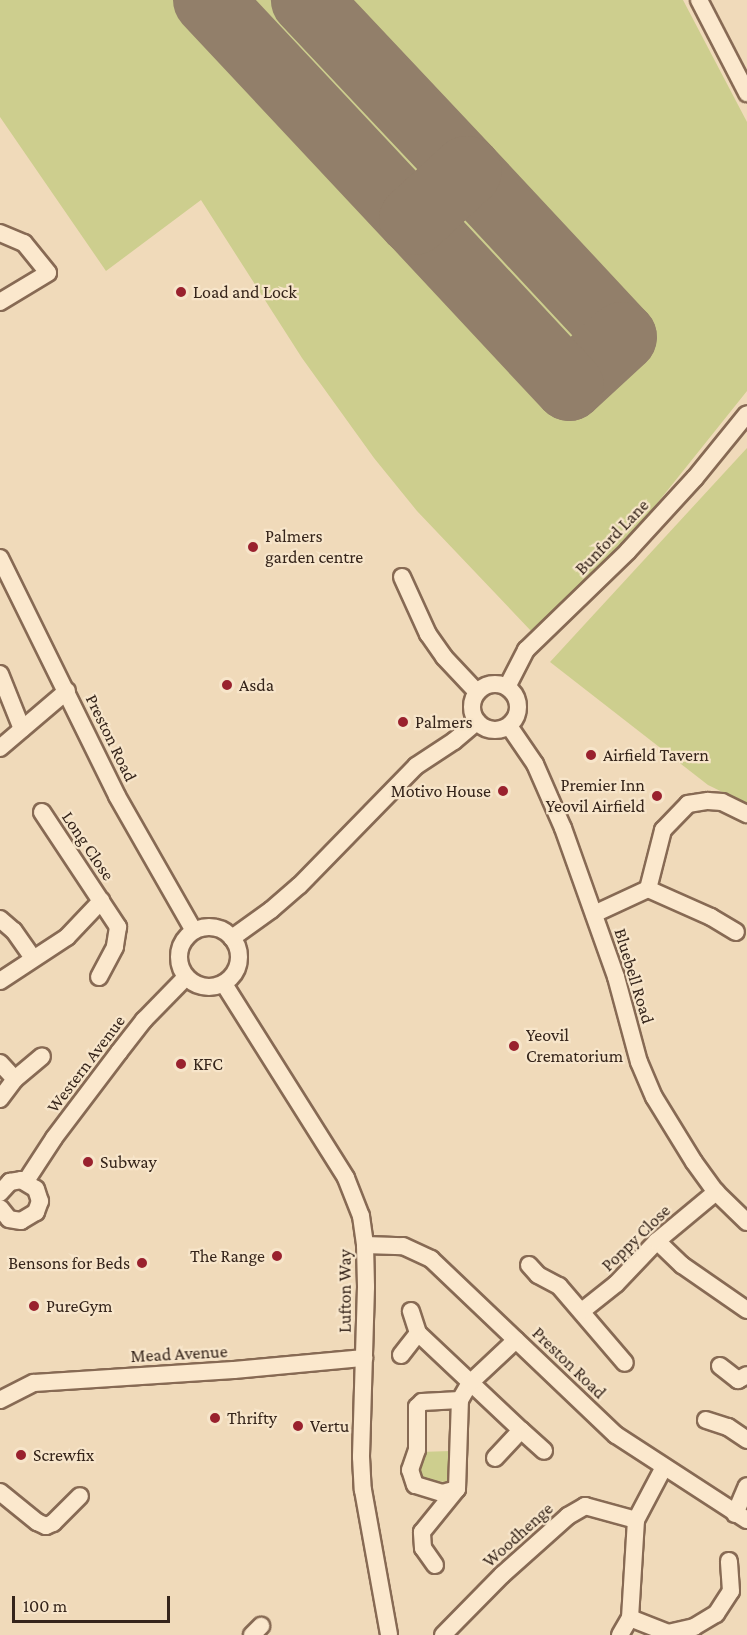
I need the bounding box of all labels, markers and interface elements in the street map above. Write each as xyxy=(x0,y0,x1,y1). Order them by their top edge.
place label: Load and Lock xyxy=(193,281,297,303)
marker: Load and Lock xyxy=(174,285,188,299)
street label: Bunford Lane xyxy=(571,495,653,579)
place label: Palmers garden centre xyxy=(265,526,363,568)
marker: Palmers garden centre xyxy=(246,540,260,554)
place label: Asda xyxy=(239,674,274,696)
marker: Asda xyxy=(220,678,234,692)
street label: Preston Road xyxy=(81,691,141,785)
place label: Palmers xyxy=(415,711,473,733)
marker: Palmers xyxy=(396,715,410,729)
place label: Airfield Tavern xyxy=(603,744,709,766)
marker: Airfield Tavern xyxy=(584,748,598,762)
place label: Premier Inn Yeovil Airfield xyxy=(546,775,645,818)
place label: Motivo House xyxy=(391,780,491,802)
marker: Motivo House xyxy=(496,784,510,798)
marker: Premier Inn Yeovil Airfield xyxy=(650,789,664,803)
street label: Long Close xyxy=(57,807,119,885)
street label: Bluebell Road xyxy=(609,926,659,1026)
street label: Western Avenue xyxy=(42,1011,130,1117)
place label: Yeovil Crematorium xyxy=(526,1025,623,1068)
marker: Yeovil Crematorium xyxy=(507,1039,521,1053)
place label: KFC xyxy=(193,1053,223,1075)
marker: KFC xyxy=(174,1057,188,1071)
place label: Subway xyxy=(100,1151,157,1173)
marker: Subway xyxy=(81,1155,95,1169)
street label: Poppy Close xyxy=(597,1200,675,1276)
place label: The Range xyxy=(190,1245,265,1267)
marker: The Range xyxy=(270,1249,284,1263)
street label: Lufton Way xyxy=(334,1249,356,1333)
place label: Bensons for Beds xyxy=(8,1252,130,1274)
marker: Bensons for Beds xyxy=(135,1256,149,1270)
place label: PureGym xyxy=(46,1295,112,1317)
marker: PureGym xyxy=(27,1299,41,1313)
street label: Preston Road xyxy=(528,1322,610,1404)
street label: Mead Avenue xyxy=(130,1341,228,1367)
place label: Thrifty xyxy=(227,1407,277,1429)
marker: Thrifty xyxy=(208,1411,222,1425)
place label: Vertu xyxy=(310,1415,349,1437)
marker: Vertu xyxy=(291,1419,305,1433)
place label: Screwfix xyxy=(33,1444,94,1466)
marker: Screwfix xyxy=(14,1448,28,1462)
street label: Woodhenge xyxy=(478,1498,558,1572)
scale bar xyxy=(15,1584,172,1622)
text: 100 m xyxy=(23,1596,67,1616)

